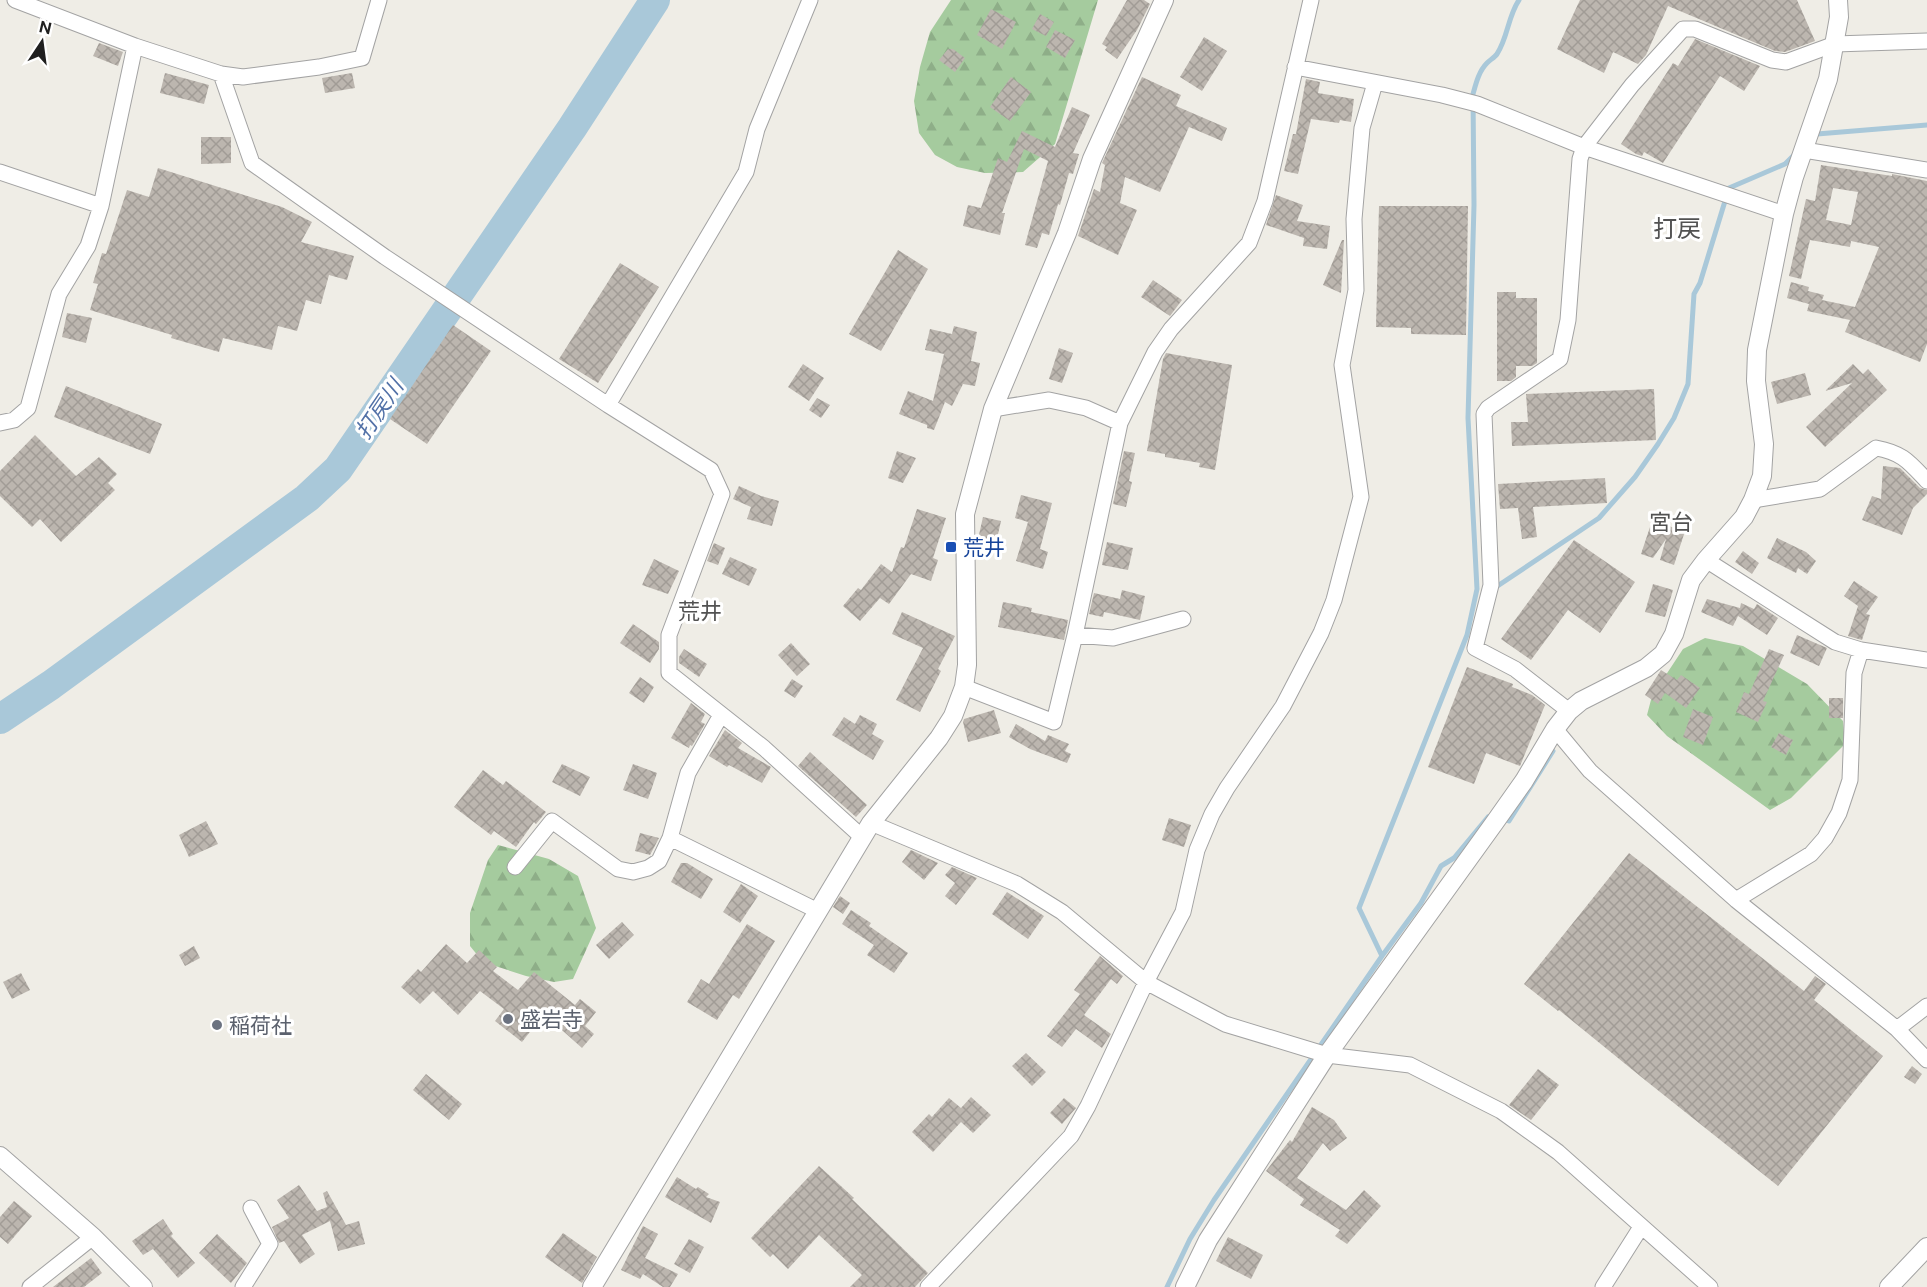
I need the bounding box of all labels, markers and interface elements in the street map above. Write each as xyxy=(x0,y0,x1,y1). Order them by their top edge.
north arrow xyxy=(12,12,72,72)
text: N xyxy=(37,17,53,39)
district label: 打戻 xyxy=(1653,214,1701,242)
water label: 打戻川 xyxy=(350,373,409,444)
district label: 宮台 xyxy=(1649,509,1693,535)
place label: 荒井 xyxy=(963,535,1005,560)
marker: 荒井 xyxy=(944,540,958,554)
district label: 荒井 xyxy=(678,598,722,624)
place label: 盛岩寺 xyxy=(520,1007,583,1032)
marker: 盛岩寺 xyxy=(501,1012,515,1026)
place label: 稲荷社 xyxy=(229,1013,292,1038)
marker: 稲荷社 xyxy=(210,1018,224,1032)

